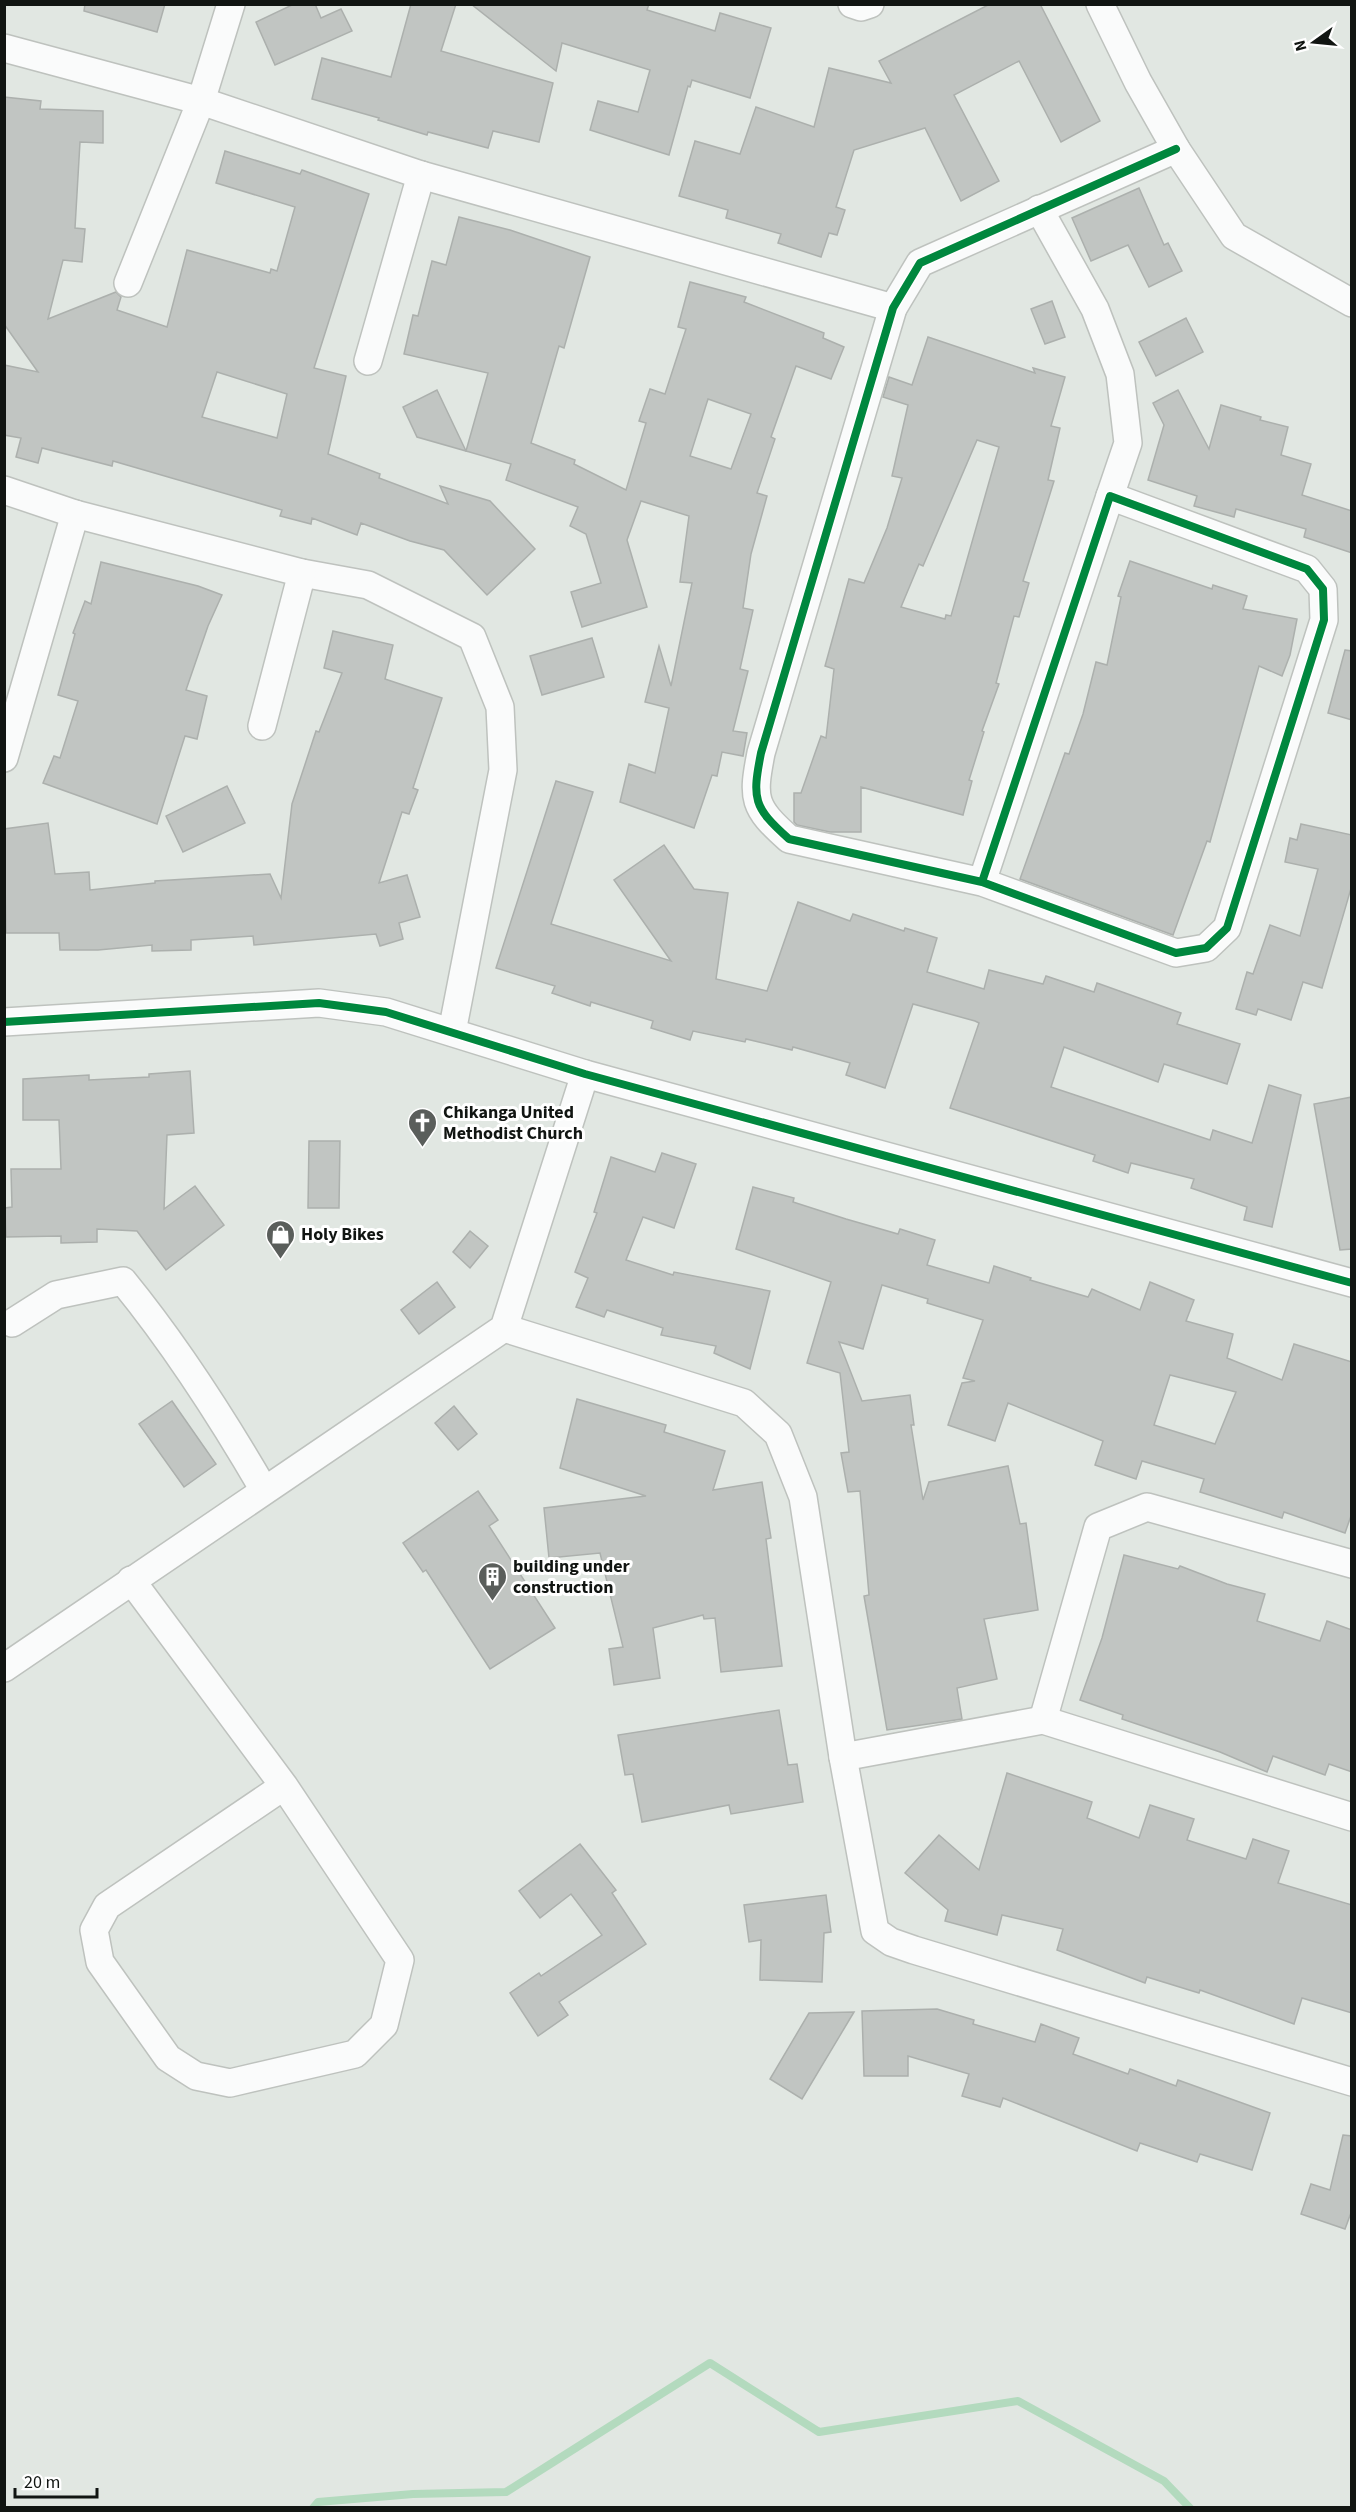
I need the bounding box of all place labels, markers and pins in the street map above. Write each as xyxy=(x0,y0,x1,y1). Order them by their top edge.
place label: Chikanga United Methodist Church xyxy=(443,1100,583,1146)
church icon: Chikanga United Methodist Church xyxy=(406,1106,438,1148)
shop icon: Holy Bikes xyxy=(264,1218,296,1260)
place label: Holy Bikes xyxy=(301,1222,384,1247)
place label: building under construction xyxy=(513,1554,631,1600)
building icon: building under construction xyxy=(476,1560,508,1602)

